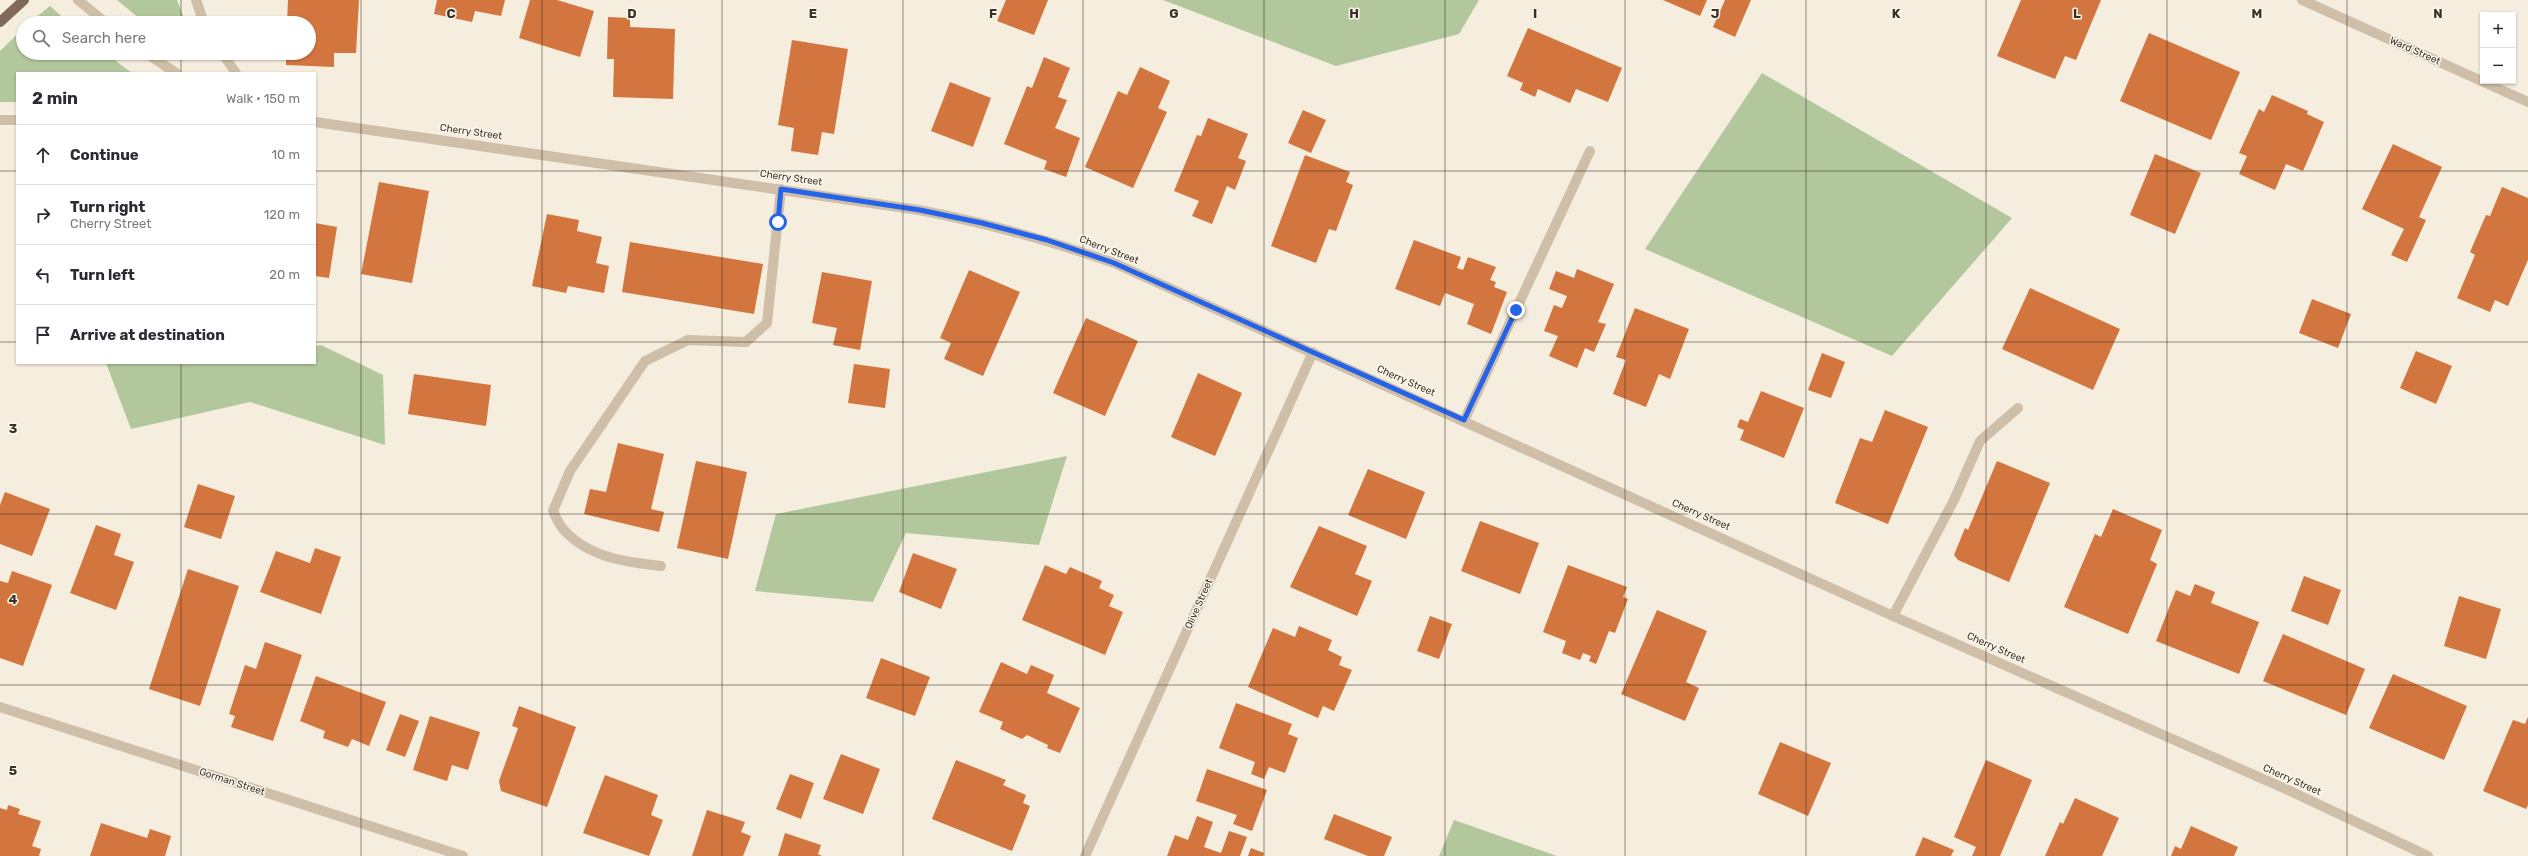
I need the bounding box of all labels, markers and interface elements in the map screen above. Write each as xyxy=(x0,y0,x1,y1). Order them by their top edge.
text: C xyxy=(446,6,456,21)
text: D xyxy=(627,6,637,21)
text: E xyxy=(809,6,817,21)
text: F xyxy=(989,6,997,21)
text: G xyxy=(1169,6,1179,21)
text: H xyxy=(1349,6,1359,21)
text: I xyxy=(1533,6,1537,21)
text: J xyxy=(1711,6,1719,21)
text: K xyxy=(1892,6,1901,21)
text: L xyxy=(2073,6,2081,21)
text: M xyxy=(2252,6,2262,21)
text: N xyxy=(2433,6,2443,21)
map controls xyxy=(2480,12,2516,84)
button: + xyxy=(2480,12,2516,48)
search box xyxy=(16,16,316,60)
icon: search xyxy=(30,27,52,49)
text: Search here xyxy=(62,29,146,47)
street label: Ward Street xyxy=(2388,34,2442,68)
button: − xyxy=(2480,48,2516,84)
text: 2 min xyxy=(32,88,78,108)
text: Walk · 150 m xyxy=(226,91,300,106)
street label: Cherry Street xyxy=(439,122,503,142)
icon: ahead xyxy=(32,144,54,166)
text: Continue xyxy=(70,146,139,164)
text: 10 m xyxy=(271,147,300,162)
street label: Cherry Street xyxy=(759,168,823,188)
text: Turn right xyxy=(70,198,145,216)
icon: right xyxy=(32,204,54,226)
text: 120 m xyxy=(264,207,300,222)
route start xyxy=(769,213,787,231)
text: Cherry Street xyxy=(70,216,151,231)
street label: Cherry Street xyxy=(1078,233,1140,267)
icon: left xyxy=(32,264,54,286)
text: Turn left xyxy=(70,266,135,284)
text: 20 m xyxy=(269,267,300,282)
route end xyxy=(1507,301,1525,319)
icon: arrive xyxy=(32,324,54,346)
text: Arrive at destination xyxy=(70,326,225,344)
street label: Cherry Street xyxy=(1375,363,1437,399)
text: 3 xyxy=(9,421,18,436)
street label: Cherry Street xyxy=(1670,497,1732,533)
street label: Olive Street xyxy=(1183,577,1215,631)
text: 4 xyxy=(9,592,18,607)
street label: Cherry Street xyxy=(1965,630,2027,666)
street label: Cherry Street xyxy=(2261,762,2323,798)
text: 5 xyxy=(9,763,17,778)
street label: Gorman Street xyxy=(198,766,266,798)

